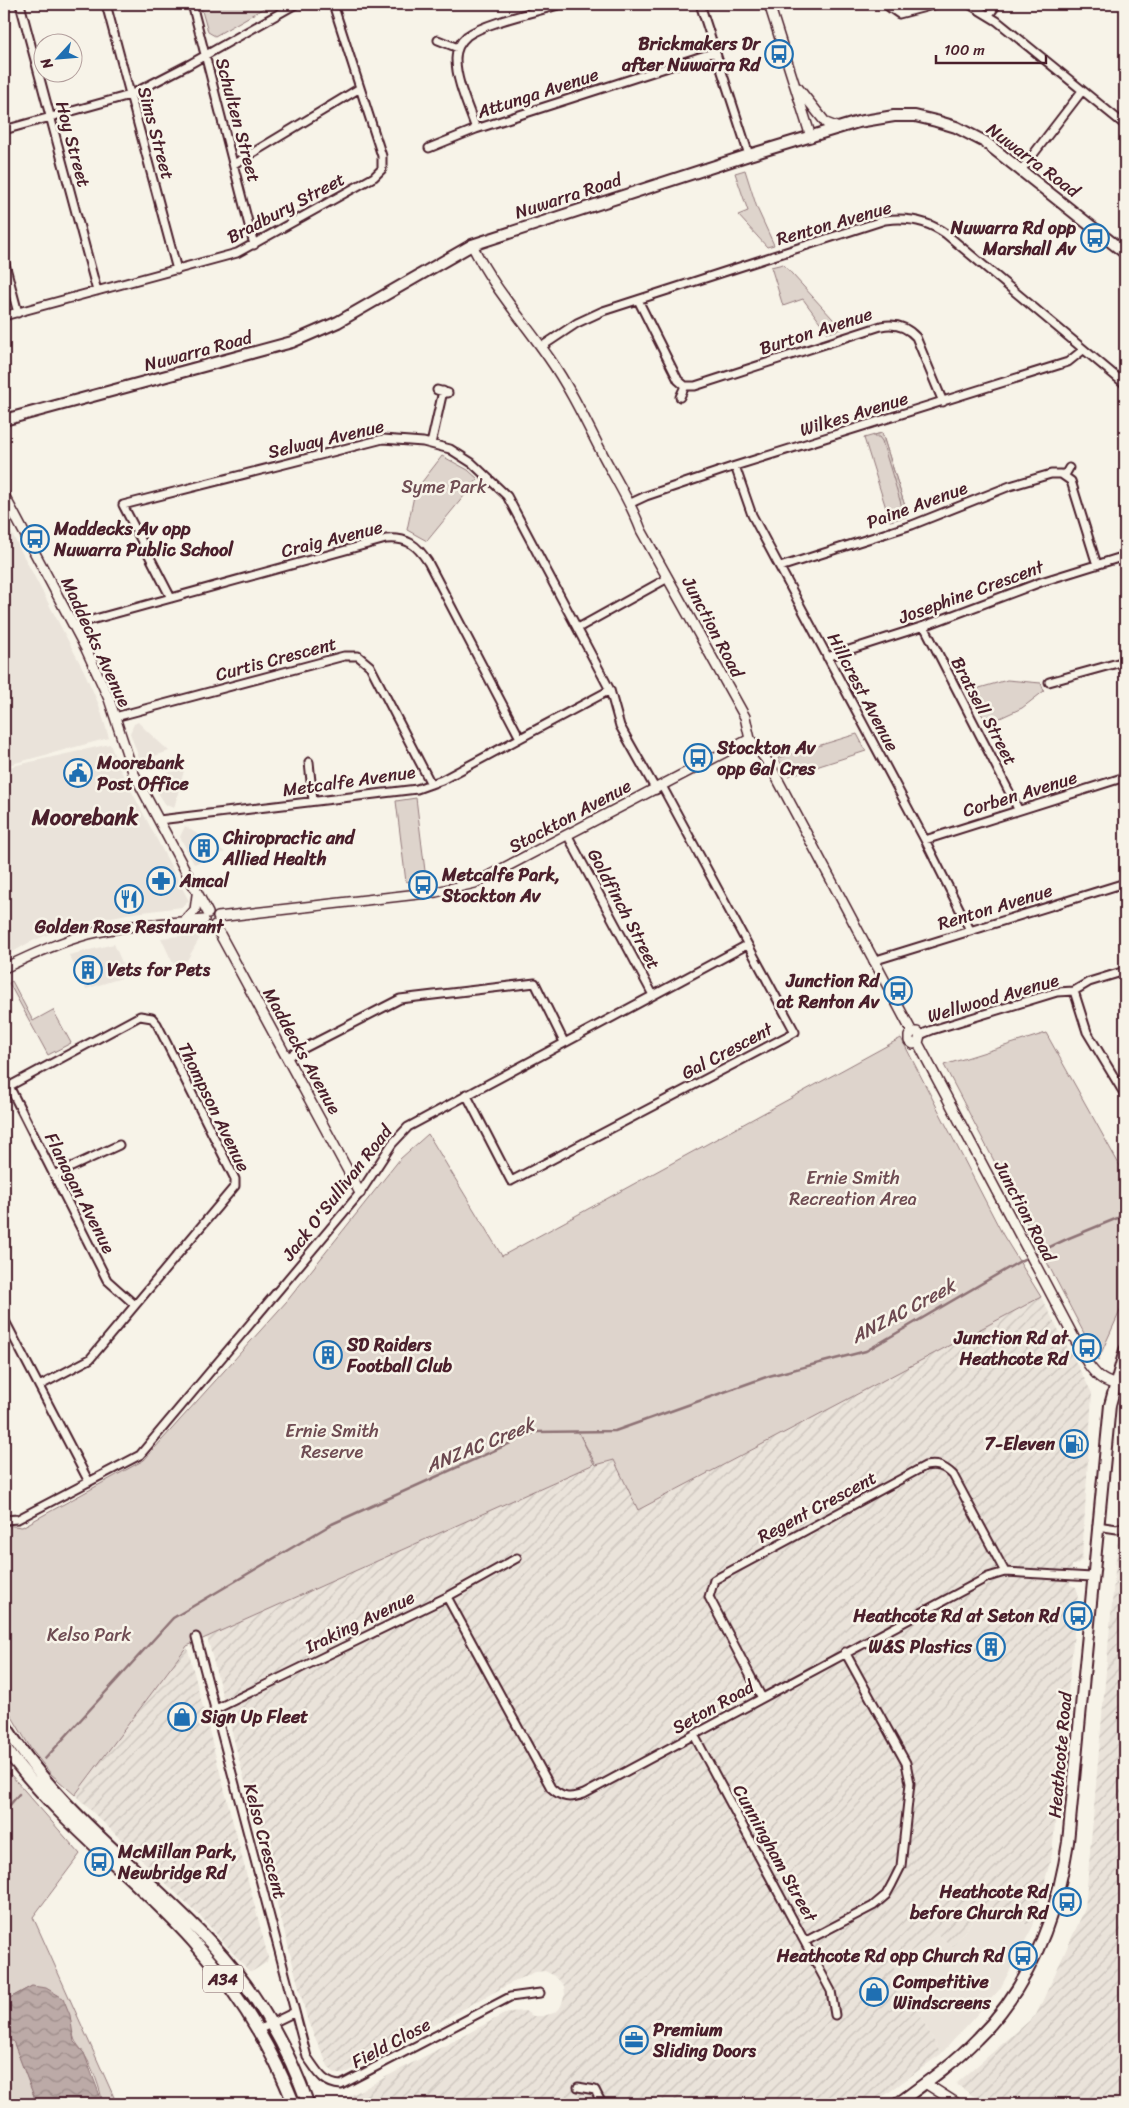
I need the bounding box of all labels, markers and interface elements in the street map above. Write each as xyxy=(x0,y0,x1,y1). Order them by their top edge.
place label: Brickmakers Dr after Nuwarra Rd xyxy=(621,28,762,81)
north arrow xyxy=(32,32,82,82)
scale bar xyxy=(936,32,1046,64)
text: 100 m xyxy=(944,37,985,63)
bus stop icon: Brickmakers Dr after Nuwarra Rd xyxy=(764,39,794,69)
text: N xyxy=(33,53,61,74)
street label: Schulten Street xyxy=(206,54,270,186)
street label: Attunga Avenue xyxy=(472,58,603,128)
street label: Sims Street xyxy=(128,83,184,183)
street label: Hoy Street xyxy=(46,97,100,191)
street label: Nuwarra Road xyxy=(979,114,1088,207)
street label: Bradbury Street xyxy=(221,163,351,253)
street label: Nuwarra Road xyxy=(510,163,627,228)
street label: Renton Avenue xyxy=(772,191,896,255)
place label: Nuwarra Rd opp Marshall Av xyxy=(950,212,1078,265)
bus stop icon: Nuwarra Rd opp Marshall Av xyxy=(1080,223,1110,253)
street label: Burton Avenue xyxy=(755,298,877,364)
street label: Nuwarra Road xyxy=(140,321,257,381)
street label: Wilkes Avenue xyxy=(796,382,912,446)
street label: Selway Avenue xyxy=(265,410,387,468)
park label: Syme Park xyxy=(402,471,487,503)
street label: Paine Avenue xyxy=(862,472,972,538)
street label: Craig Avenue xyxy=(278,511,386,567)
place label: Maddecks Av opp Nuwarra Public School xyxy=(53,513,234,566)
bus stop icon: Maddecks Av opp Nuwarra Public School xyxy=(20,524,50,554)
street label: Josephine Crescent xyxy=(893,551,1049,633)
street label: Junction Road xyxy=(672,570,754,685)
street label: Maddecks Avenue xyxy=(52,571,140,713)
street label: Curtis Crescent xyxy=(212,627,340,691)
street label: Hillcrest Avenue xyxy=(818,627,908,757)
street label: Bratsell Street xyxy=(942,651,1026,771)
place label: Stockton Av opp Gal Cres xyxy=(716,732,817,785)
bus stop icon: Stockton Av opp Gal Cres xyxy=(683,743,713,773)
place label: Moorebank Post Office xyxy=(96,747,189,800)
street label: Metcalfe Avenue xyxy=(281,756,418,806)
public building icon: Moorebank Post Office xyxy=(63,758,93,788)
street label: Corben Avenue xyxy=(959,761,1081,827)
street label: Stockton Avenue xyxy=(503,770,637,862)
district label: Moorebank xyxy=(31,798,139,837)
place label: Chiropractic and Allied Health xyxy=(222,822,356,875)
building icon: Chiropractic and Allied Health xyxy=(189,833,219,863)
street label: Goldfinch Street xyxy=(579,843,670,976)
place label: Metcalfe Park, Stockton Av xyxy=(441,859,560,912)
place label: Amcal xyxy=(179,865,230,897)
pharmacy icon: Amcal xyxy=(146,866,176,896)
bus stop icon: Metcalfe Park, Stockton Av xyxy=(408,870,438,900)
street label: Renton Avenue xyxy=(934,874,1056,940)
restaurant icon: Golden Rose Restaurant xyxy=(114,884,144,914)
place label: Golden Rose Restaurant xyxy=(34,911,225,943)
place label: Vets for Pets xyxy=(107,954,211,986)
building icon: Vets for Pets xyxy=(73,955,103,985)
street label: Wellwood Avenue xyxy=(923,964,1063,1032)
place label: Junction Rd at Renton Av xyxy=(776,965,881,1018)
bus stop icon: Junction Rd at Renton Av xyxy=(883,976,913,1006)
street label: Maddecks Avenue xyxy=(254,982,350,1121)
street label: Gal Crescent xyxy=(675,1013,779,1089)
street label: Thompson Avenue xyxy=(169,1037,259,1177)
street label: Jack O'Sullivan Road xyxy=(273,1117,402,1269)
street label: Flanagan Avenue xyxy=(36,1127,125,1260)
street label: Junction Road xyxy=(984,1154,1066,1269)
park label: Ernie Smith Recreation Area xyxy=(789,1162,917,1215)
water label: ANZAC Creek xyxy=(844,1268,964,1353)
place label: Junction Rd at Heathcote Rd xyxy=(953,1322,1070,1375)
place label: SD Raiders Football Club xyxy=(346,1329,453,1382)
bus stop icon: Junction Rd at Heathcote Rd xyxy=(1072,1333,1102,1363)
building icon: SD Raiders Football Club xyxy=(313,1340,343,1370)
water label: ANZAC Creek xyxy=(420,1407,542,1482)
park label: Ernie Smith Reserve xyxy=(285,1415,379,1468)
place label: 7-Eleven xyxy=(985,1428,1055,1460)
fuel station icon: 7-Eleven xyxy=(1059,1429,1089,1459)
street label: Regent Crescent xyxy=(751,1462,883,1552)
street label: Iraking Avenue xyxy=(299,1582,421,1663)
place label: Heathcote Rd at Seton Rd xyxy=(852,1600,1061,1632)
bus stop icon: Heathcote Rd at Seton Rd xyxy=(1063,1601,1093,1631)
park label: Kelso Park xyxy=(47,1619,131,1651)
place label: W&S Plastics xyxy=(868,1631,973,1663)
building icon: W&S Plastics xyxy=(976,1632,1006,1662)
street label: Seton Road xyxy=(666,1670,762,1743)
street label: Heathcote Road xyxy=(1039,1689,1082,1819)
place label: Sign Up Fleet xyxy=(200,1701,308,1733)
shop icon: Sign Up Fleet xyxy=(167,1702,197,1732)
street label: Cunningham Street xyxy=(724,1778,827,1928)
street label: Kelso Crescent xyxy=(234,1779,296,1903)
place label: McMillan Park, Newbridge Rd xyxy=(117,1836,237,1889)
bus stop icon: McMillan Park, Newbridge Rd xyxy=(84,1847,114,1877)
place label: Heathcote Rd before Church Rd xyxy=(909,1876,1050,1929)
bus stop icon: Heathcote Rd before Church Rd xyxy=(1052,1887,1082,1917)
place label: Heathcote Rd opp Church Rd xyxy=(776,1940,1005,1972)
bus stop icon: Heathcote Rd opp Church Rd xyxy=(1008,1941,1038,1971)
road number: A34 xyxy=(203,1966,243,1992)
place label: Competitive Windscreens xyxy=(892,1966,991,2019)
shop icon: Competitive Windscreens xyxy=(859,1977,889,2007)
street label: Field Close xyxy=(345,2009,437,2077)
place label: Premium Sliding Doors xyxy=(652,2014,757,2067)
office icon: Premium Sliding Doors xyxy=(619,2025,649,2055)

